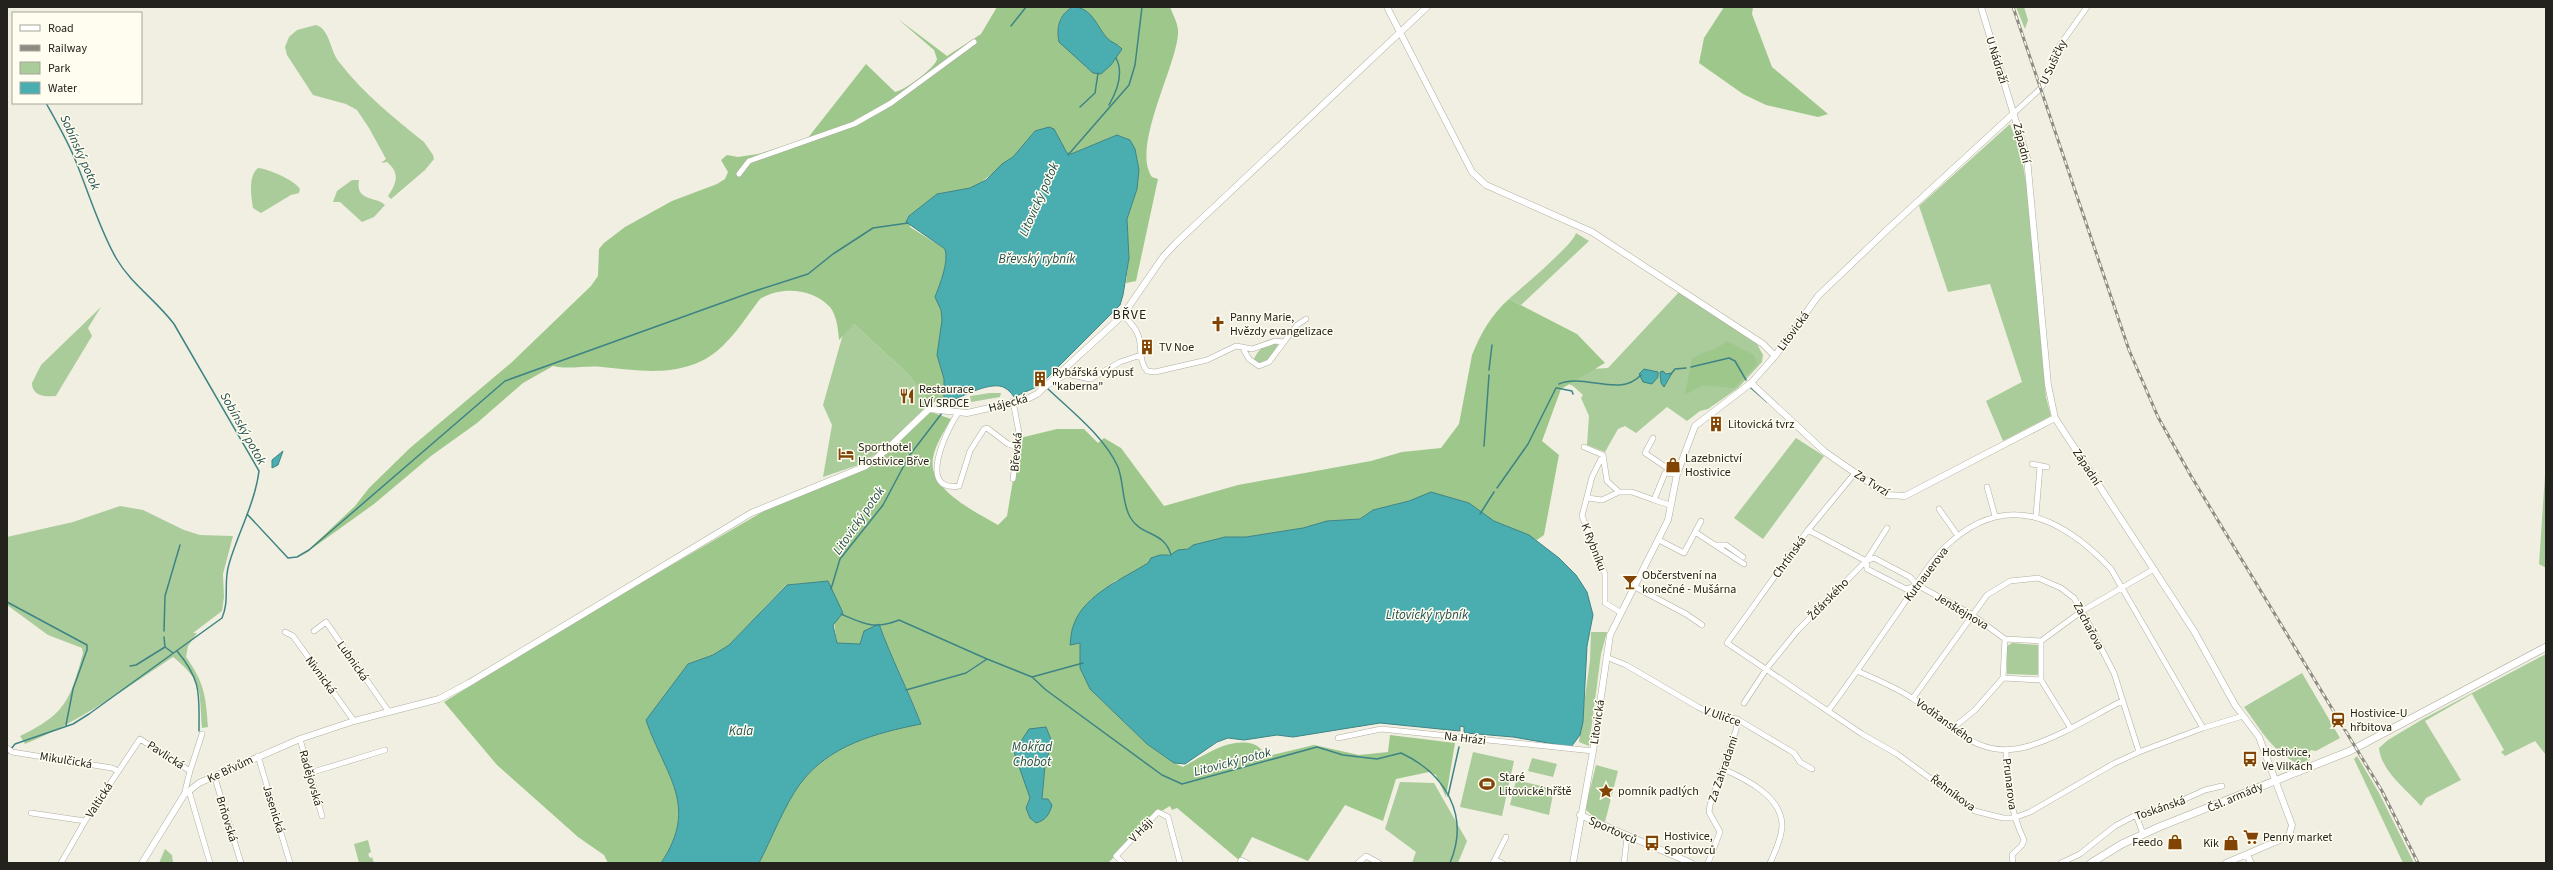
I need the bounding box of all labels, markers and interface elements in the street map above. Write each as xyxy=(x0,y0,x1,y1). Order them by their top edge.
legend xyxy=(12,12,142,104)
text: Road xyxy=(48,20,74,37)
street label: U Nádraží xyxy=(1981,34,2012,87)
street label: U Sušičky xyxy=(2036,36,2071,88)
text: Railway xyxy=(48,40,87,57)
text: Park xyxy=(48,60,70,77)
text: Water xyxy=(48,80,78,97)
water label: Sobínský potok xyxy=(55,112,105,194)
street label: Západní xyxy=(2008,121,2035,166)
water label: Litovický potok xyxy=(1015,159,1064,239)
water label: Břevský rybník xyxy=(999,250,1076,268)
district label: BŘVE xyxy=(1113,305,1147,325)
street label: Litovická xyxy=(1773,308,1814,355)
place label: Panny Marie, Hvězdy evangelizace xyxy=(1230,309,1333,340)
church icon: Panny Marie, Hvězdy evangelizace xyxy=(1209,315,1227,333)
building icon: TV Noe xyxy=(1138,338,1156,356)
place label: TV Noe xyxy=(1159,339,1194,356)
place label: Rybářská výpusť "kaberna" xyxy=(1052,364,1134,395)
building icon: Rybářská výpusť "kaberna" xyxy=(1031,370,1049,388)
place label: Restaurace LVÍ SRDCE xyxy=(919,381,974,412)
restaurant icon: Restaurace LVÍ SRDCE xyxy=(898,387,916,405)
water label: Sobínský potok xyxy=(216,389,271,469)
street label: Hájecká xyxy=(987,390,1030,417)
building icon: Litovická tvrz xyxy=(1707,415,1725,433)
place label: Litovická tvrz xyxy=(1728,416,1794,433)
street label: Břevská xyxy=(1006,432,1027,473)
place label: Sporthotel Hostivice Břve xyxy=(858,439,929,470)
hotel icon: Sporthotel Hostivice Břve xyxy=(837,445,855,463)
street label: Západní xyxy=(2068,445,2105,490)
place label: Lazebnictví Hostivice xyxy=(1685,450,1743,481)
shop icon: Lazebnictví Hostivice xyxy=(1664,456,1682,474)
street label: Za Tvrzí xyxy=(1851,466,1893,501)
water label: Litovický potok xyxy=(829,482,889,558)
street label: K Rybníku xyxy=(1577,521,1610,574)
street label: Chrtínská xyxy=(1768,533,1810,582)
street label: Kutnauerova xyxy=(1900,543,1953,605)
place label: Občerstvení na konečné - Mušárna xyxy=(1642,567,1736,598)
bar icon: Občerstvení na konečné - Mušárna xyxy=(1621,573,1639,591)
street label: Žďárského xyxy=(1804,574,1853,624)
street label: Jenštejnova xyxy=(1932,589,1992,634)
street label: Zachařova xyxy=(2069,599,2108,653)
water label: Litovický rybník xyxy=(1386,606,1469,624)
street label: Lubnická xyxy=(333,638,373,685)
street label: Nivnická xyxy=(301,653,340,698)
street label: Vodňanského xyxy=(1912,695,1977,748)
street label: Litovická xyxy=(1586,699,1609,746)
street label: V Uličce xyxy=(1701,702,1743,731)
place label: Hostivice-U hřbitova xyxy=(2350,705,2407,736)
station icon: Hostivice-U hřbitova xyxy=(2329,711,2347,729)
water label: Kala xyxy=(729,722,753,740)
street label: Na Hrázi xyxy=(1443,727,1487,749)
street label: Za Zahradami xyxy=(1704,734,1743,805)
street label: Pavlická xyxy=(144,737,188,774)
water label: Mokřad Chobot xyxy=(1012,738,1053,771)
water label: Litovický potok xyxy=(1192,743,1274,781)
place label: Hostivice, Ve Vilkách xyxy=(2262,744,2312,775)
street label: Mikulčická xyxy=(39,748,93,773)
street label: Radějovská xyxy=(294,748,327,808)
bus stop icon: Hostivice, Ve Vilkách xyxy=(2241,750,2259,768)
street label: Ke Břvům xyxy=(204,751,256,787)
street label: Prunarova xyxy=(1998,757,2021,811)
place label: Staré Litovické hřště xyxy=(1499,769,1572,800)
street label: Řehníkova xyxy=(1927,771,1979,816)
sports icon: Staré Litovické hřště xyxy=(1478,775,1496,793)
street label: Čsl. armády xyxy=(2205,778,2266,817)
street label: Valtická xyxy=(82,779,117,821)
place icon: pomník padlých xyxy=(1597,782,1615,800)
street label: Jasenická xyxy=(258,783,289,835)
place label: pomník padlých xyxy=(1618,783,1699,800)
street label: Toskánská xyxy=(2133,792,2188,825)
street label: Brňovská xyxy=(212,794,241,844)
street label: Sportovců xyxy=(1586,812,1640,849)
street label: V Háji xyxy=(1125,814,1157,846)
place label: Hostivice, Sportovců xyxy=(1664,828,1716,859)
supermarket icon: Penny market xyxy=(2242,828,2260,846)
place label: Penny market xyxy=(2263,829,2332,846)
shop icon: Feedo xyxy=(2166,833,2184,851)
bus stop icon: Hostivice, Sportovců xyxy=(1643,834,1661,852)
place label: Feedo xyxy=(2132,834,2163,851)
shop icon: Kik xyxy=(2222,834,2240,852)
place label: Kik xyxy=(2203,835,2219,852)

